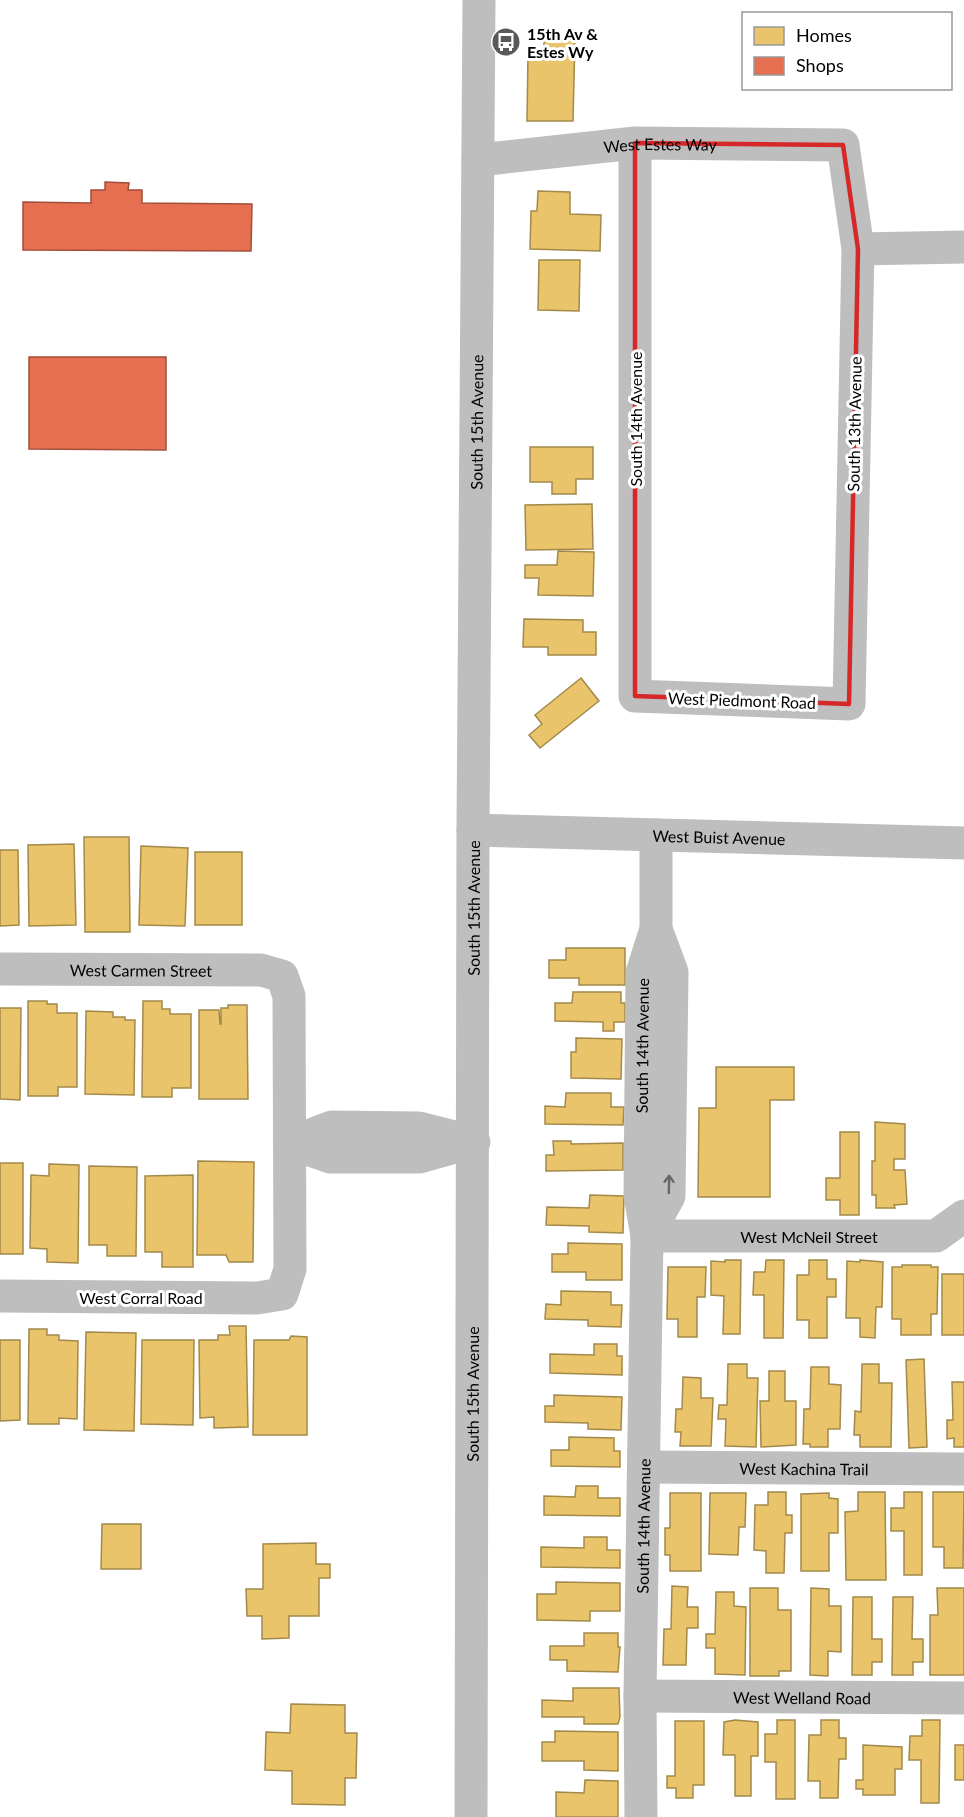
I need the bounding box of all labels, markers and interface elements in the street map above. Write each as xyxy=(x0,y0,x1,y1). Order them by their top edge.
legend xyxy=(742,12,952,90)
place label: 15th Av & Estes Wy xyxy=(527,24,598,61)
text: Homes xyxy=(796,24,852,46)
bus stop icon: 15th Av & Estes Wy xyxy=(490,26,522,58)
text: Shops xyxy=(796,54,844,76)
street label: West Estes Way xyxy=(602,133,718,156)
street label: South 14th Avenue xyxy=(626,351,645,487)
street label: South 15th Avenue xyxy=(466,354,486,490)
street label: South 13th Avenue xyxy=(843,356,865,492)
street label: West Piedmont Road xyxy=(668,688,816,712)
street label: West Buist Avenue xyxy=(652,825,786,848)
street label: South 15th Avenue xyxy=(463,840,482,976)
street label: West Carmen Street xyxy=(70,960,212,979)
street label: South 14th Avenue xyxy=(631,978,651,1113)
one-way arrow xyxy=(663,1174,675,1194)
street label: West McNeil Street xyxy=(740,1227,878,1246)
street label: West Corral Road xyxy=(79,1288,203,1307)
street label: South 15th Avenue xyxy=(462,1326,481,1462)
street label: South 14th Avenue xyxy=(632,1458,653,1594)
street label: West Kachina Trail xyxy=(739,1458,869,1478)
street label: West Welland Road xyxy=(733,1687,871,1707)

